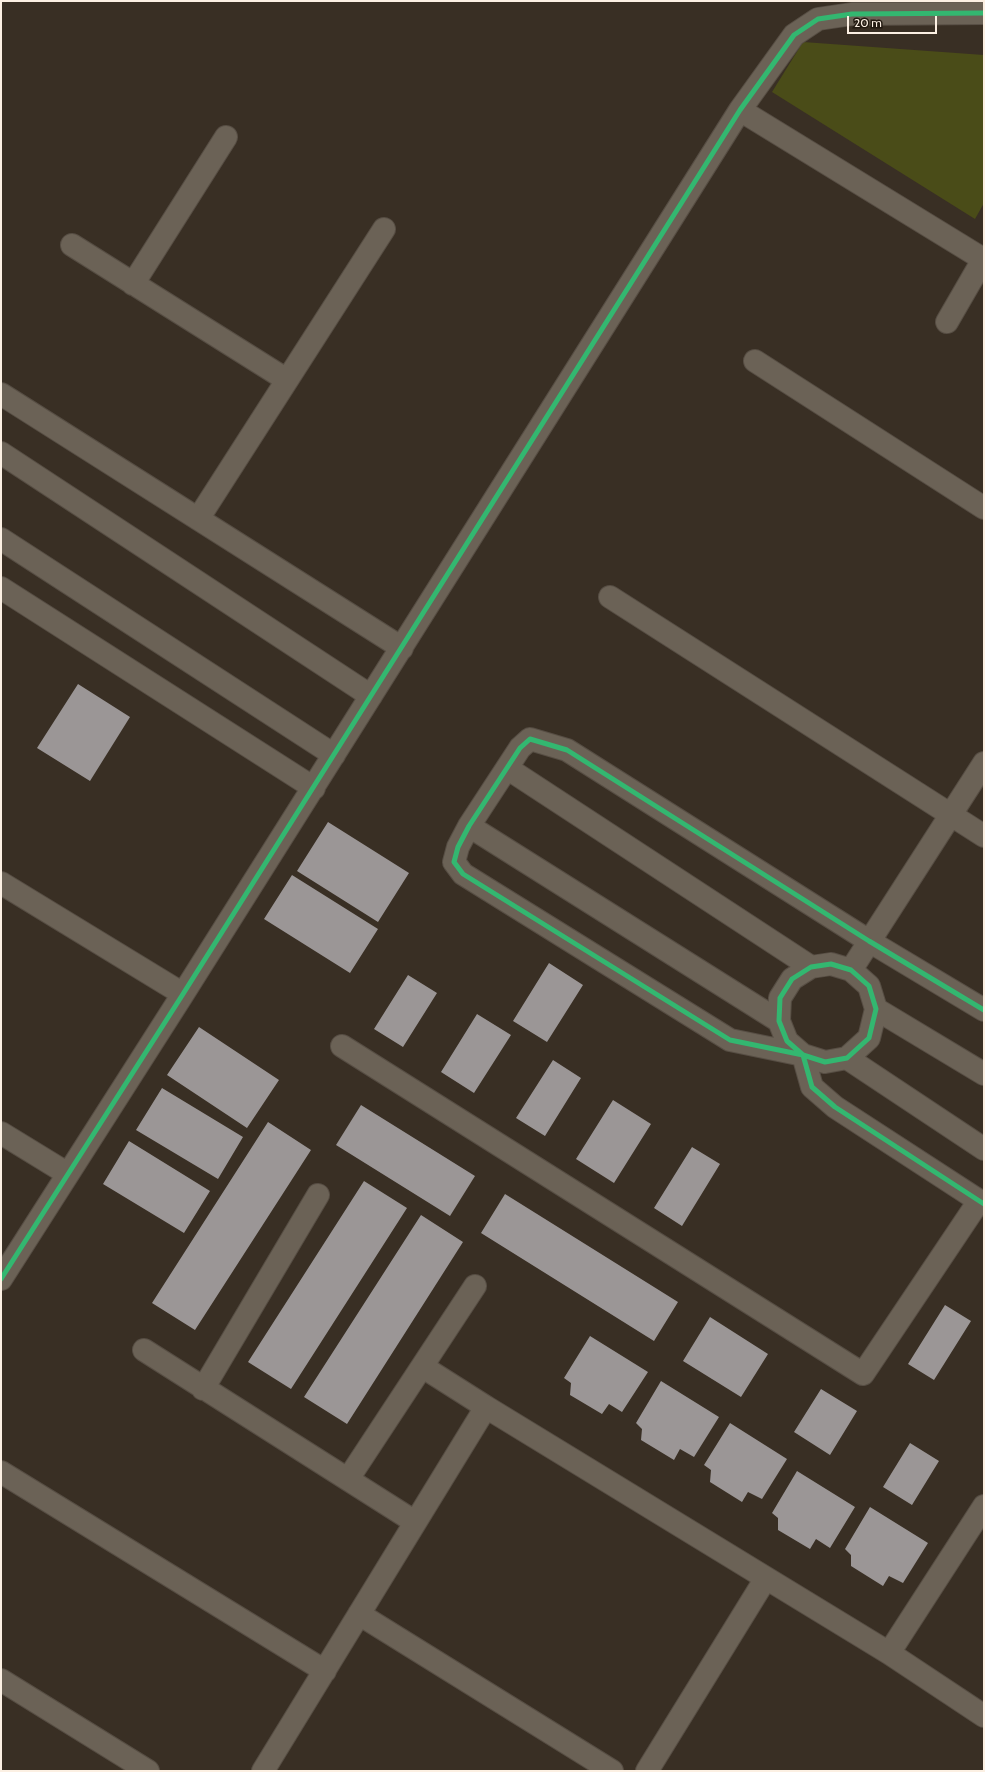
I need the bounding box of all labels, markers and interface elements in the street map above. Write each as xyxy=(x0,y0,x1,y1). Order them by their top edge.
scale bar xyxy=(849,8,939,34)
text: 20 m xyxy=(854,15,882,30)

